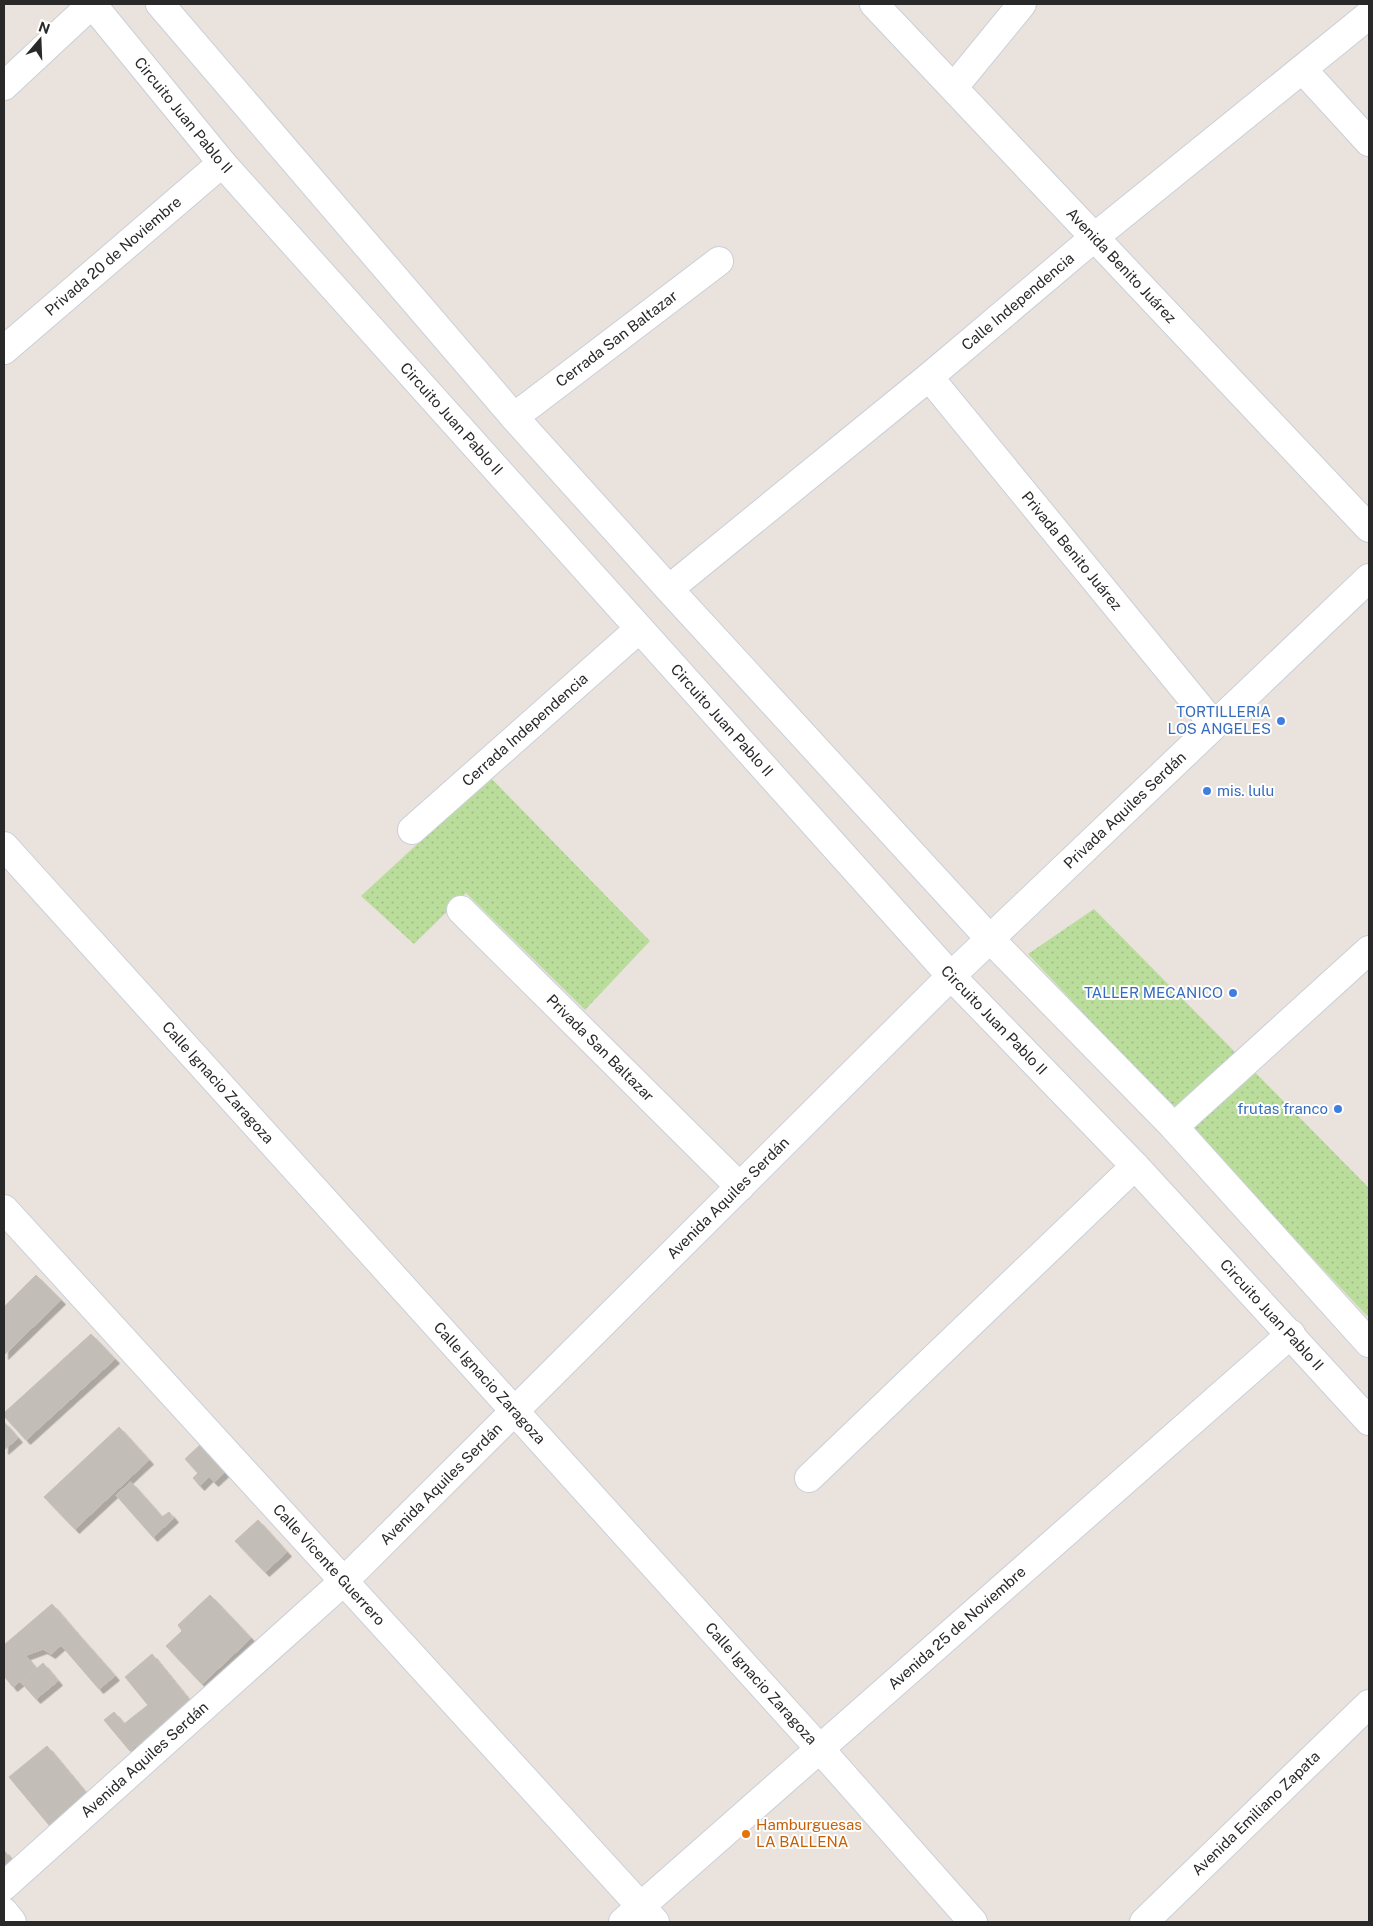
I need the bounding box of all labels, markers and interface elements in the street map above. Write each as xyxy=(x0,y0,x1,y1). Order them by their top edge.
north arrow xyxy=(15,15,65,65)
text: N xyxy=(36,18,52,37)
street label: Circuito Juan Pablo II xyxy=(131,54,236,177)
street label: Privada 20 de Noviembre xyxy=(41,193,185,319)
street label: Avenida Benito Juárez xyxy=(1063,204,1180,326)
street label: Calle Independencia xyxy=(958,249,1077,354)
street label: Cerrada San Baltazar xyxy=(552,287,680,390)
street label: Circuito Juan Pablo II xyxy=(397,359,506,478)
street label: Privada Benito Juárez xyxy=(1018,488,1126,614)
street label: Circuito Juan Pablo II xyxy=(667,660,777,780)
street label: Cerrada Independencia xyxy=(458,669,591,790)
place label: TORTILLERIA LOS ANGELES xyxy=(1168,703,1271,737)
marker: TORTILLERIA LOS ANGELES xyxy=(1275,715,1287,727)
street label: Privada Aquiles Serdán xyxy=(1060,748,1189,872)
place label: mis. lulu xyxy=(1217,782,1274,799)
marker: mis. lulu xyxy=(1201,785,1213,797)
street label: Circuito Juan Pablo II xyxy=(938,962,1051,1078)
place label: TALLER MECANICO xyxy=(1084,984,1223,1001)
marker: TALLER MECANICO xyxy=(1227,987,1239,999)
street label: Privada San Baltazar xyxy=(543,991,658,1105)
street label: Calle Ignacio Zaragoza xyxy=(159,1018,278,1147)
place label: frutas franco xyxy=(1237,1100,1328,1117)
marker: frutas franco xyxy=(1332,1103,1344,1115)
street label: Avenida Aquiles Serdán xyxy=(663,1134,792,1262)
street label: Circuito Juan Pablo II xyxy=(1217,1256,1327,1374)
street label: Calle Ignacio Zaragoza xyxy=(430,1318,549,1447)
street label: Avenida Aquiles Serdán xyxy=(376,1419,505,1548)
street label: Calle Vicente Guerrero xyxy=(270,1501,389,1629)
street label: Avenida 25 de Noviembre xyxy=(884,1563,1029,1693)
street label: Calle Ignacio Zaragoza xyxy=(702,1619,821,1748)
street label: Avenida Aquiles Serdán xyxy=(77,1698,211,1821)
street label: Avenida Emiliano Zapata xyxy=(1188,1748,1323,1879)
place label: Hamburguesas LA BALLENA xyxy=(756,1816,862,1850)
marker: Hamburguesas LA BALLENA xyxy=(740,1828,752,1840)

